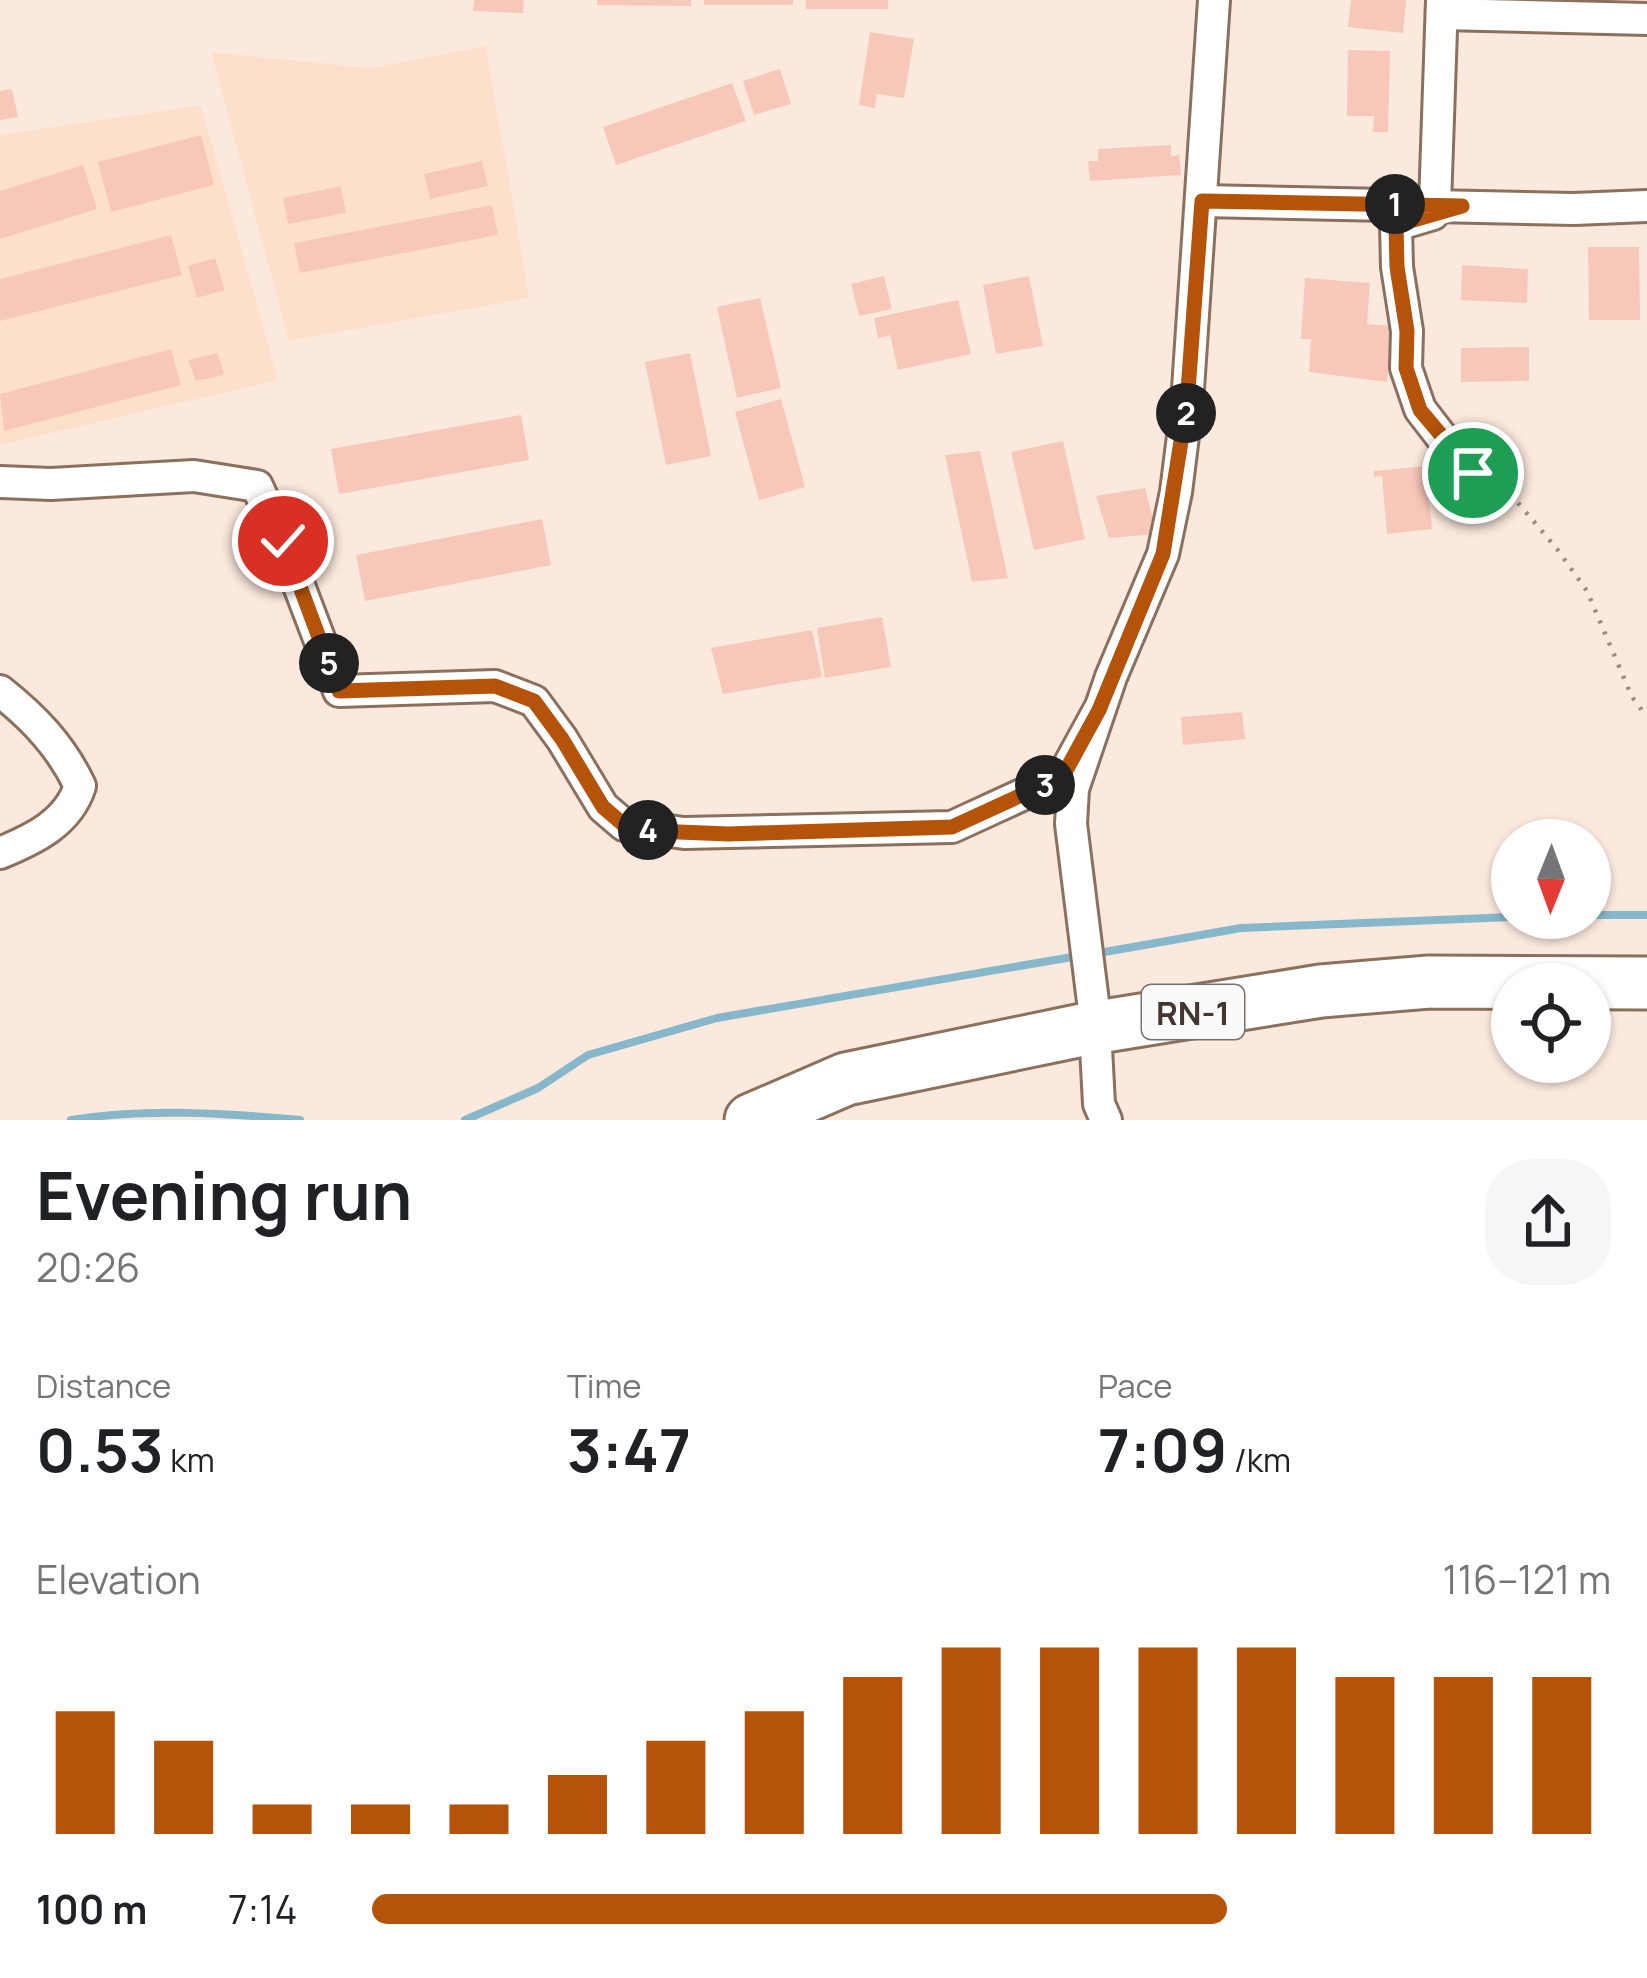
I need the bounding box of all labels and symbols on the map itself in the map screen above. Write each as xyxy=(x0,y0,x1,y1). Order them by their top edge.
pin: 1 xyxy=(1365,174,1425,234)
pin: 2 xyxy=(1156,383,1216,443)
pin xyxy=(1422,422,1524,524)
pin xyxy=(232,490,334,592)
pin: 5 xyxy=(299,633,359,693)
pin: 3 xyxy=(1015,755,1075,815)
pin: 4 xyxy=(618,800,678,860)
north arrow xyxy=(1491,819,1611,939)
road number: RN-1 xyxy=(1142,985,1244,1039)

